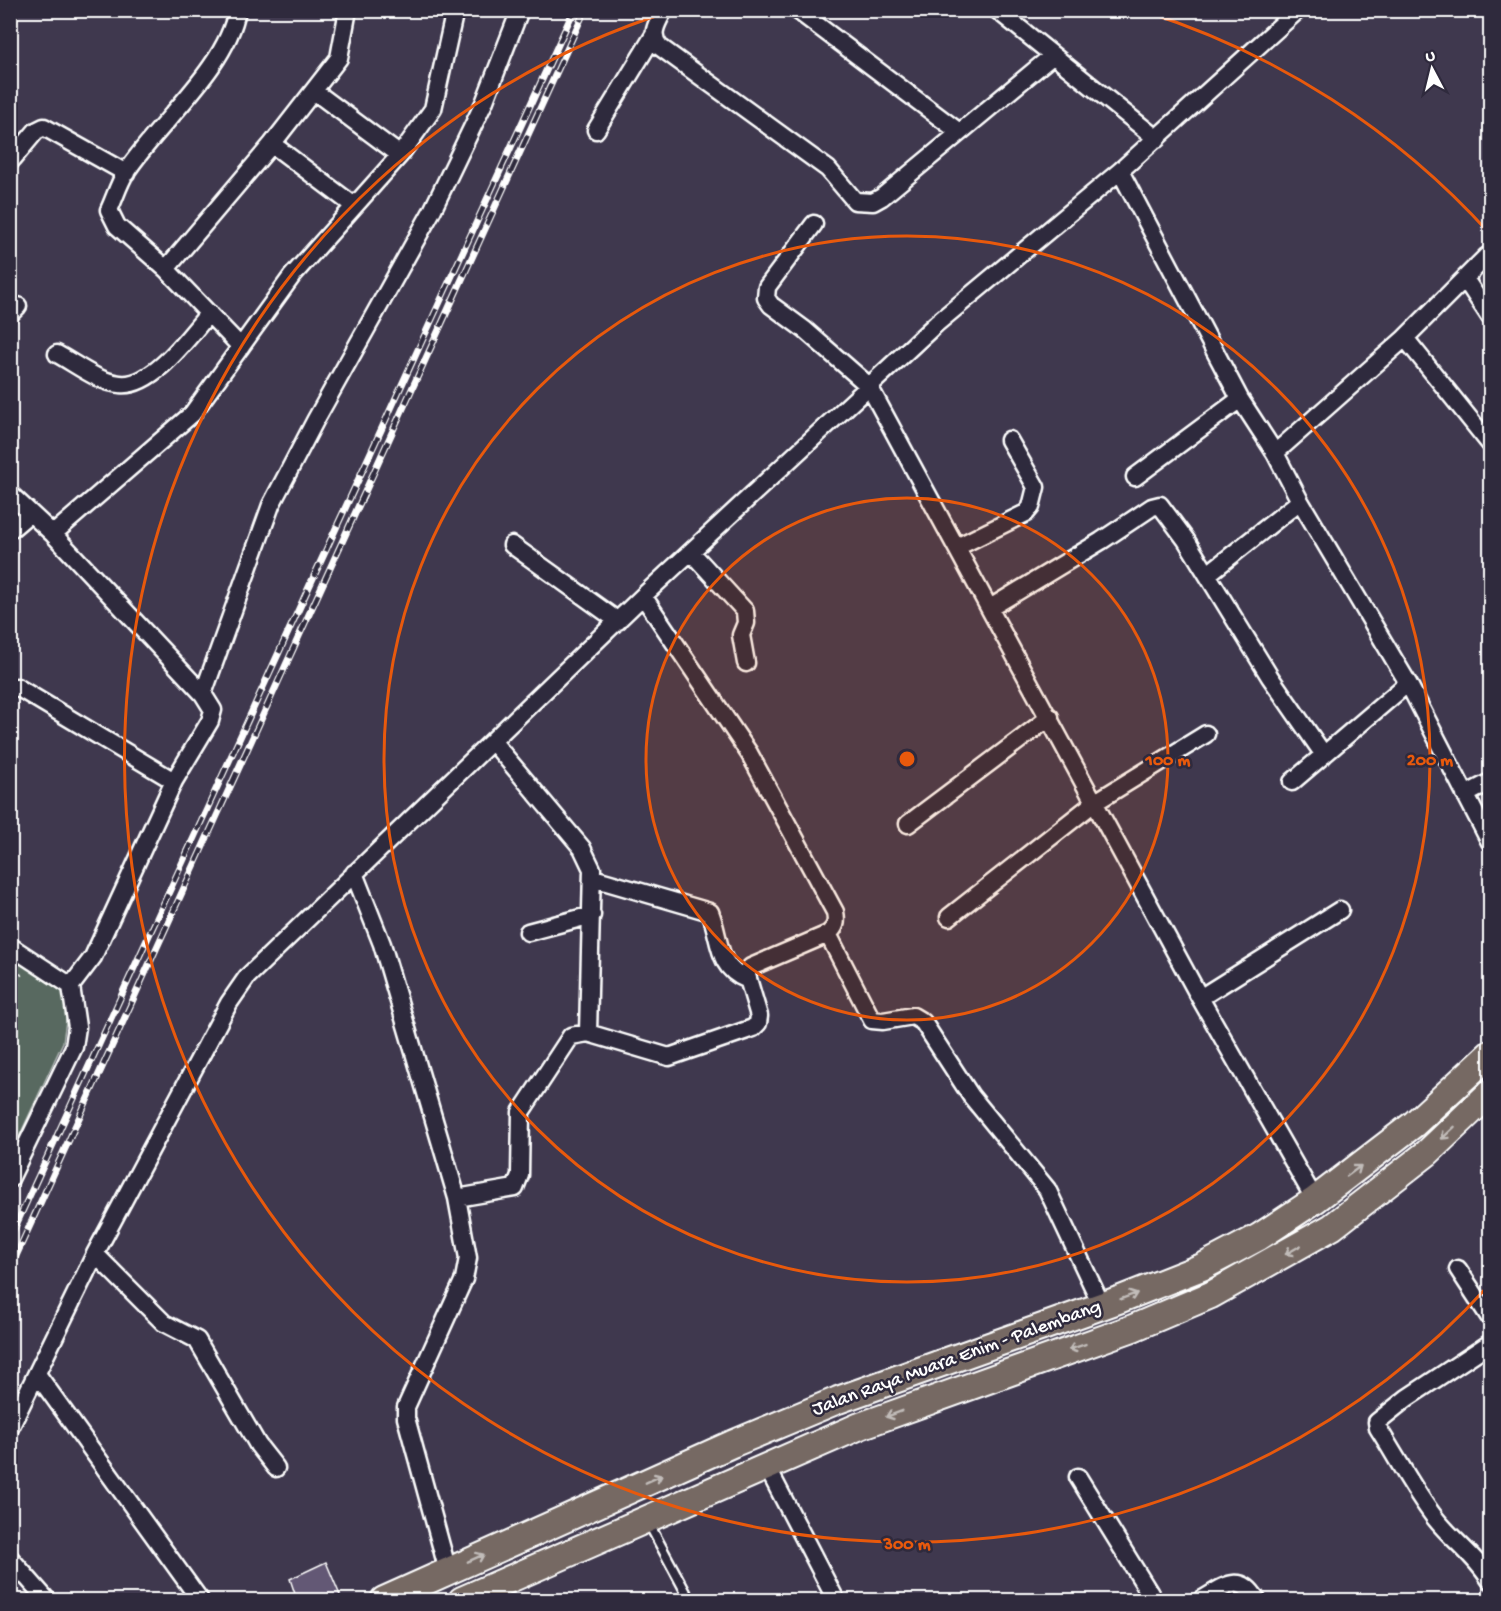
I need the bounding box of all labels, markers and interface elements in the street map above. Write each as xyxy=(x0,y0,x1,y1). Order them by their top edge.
north arrow xyxy=(1402,39,1462,99)
text: U xyxy=(1425,48,1437,68)
centre of rings xyxy=(897,749,917,769)
text: 100 m xyxy=(1145,751,1191,772)
text: 200 m xyxy=(1407,751,1453,772)
one-way arrow xyxy=(1440,1125,1455,1140)
one-way arrow xyxy=(1345,1164,1361,1177)
one-way arrow xyxy=(1285,1245,1302,1257)
one-way arrow xyxy=(1120,1289,1138,1300)
street label: Jalan Raya Muara Enim - Palembang xyxy=(809,1296,1105,1422)
one-way arrow xyxy=(1068,1342,1087,1353)
one-way arrow xyxy=(885,1409,904,1420)
one-way arrow xyxy=(644,1473,662,1484)
text: 300 m xyxy=(883,1535,931,1556)
one-way arrow xyxy=(466,1552,484,1564)

